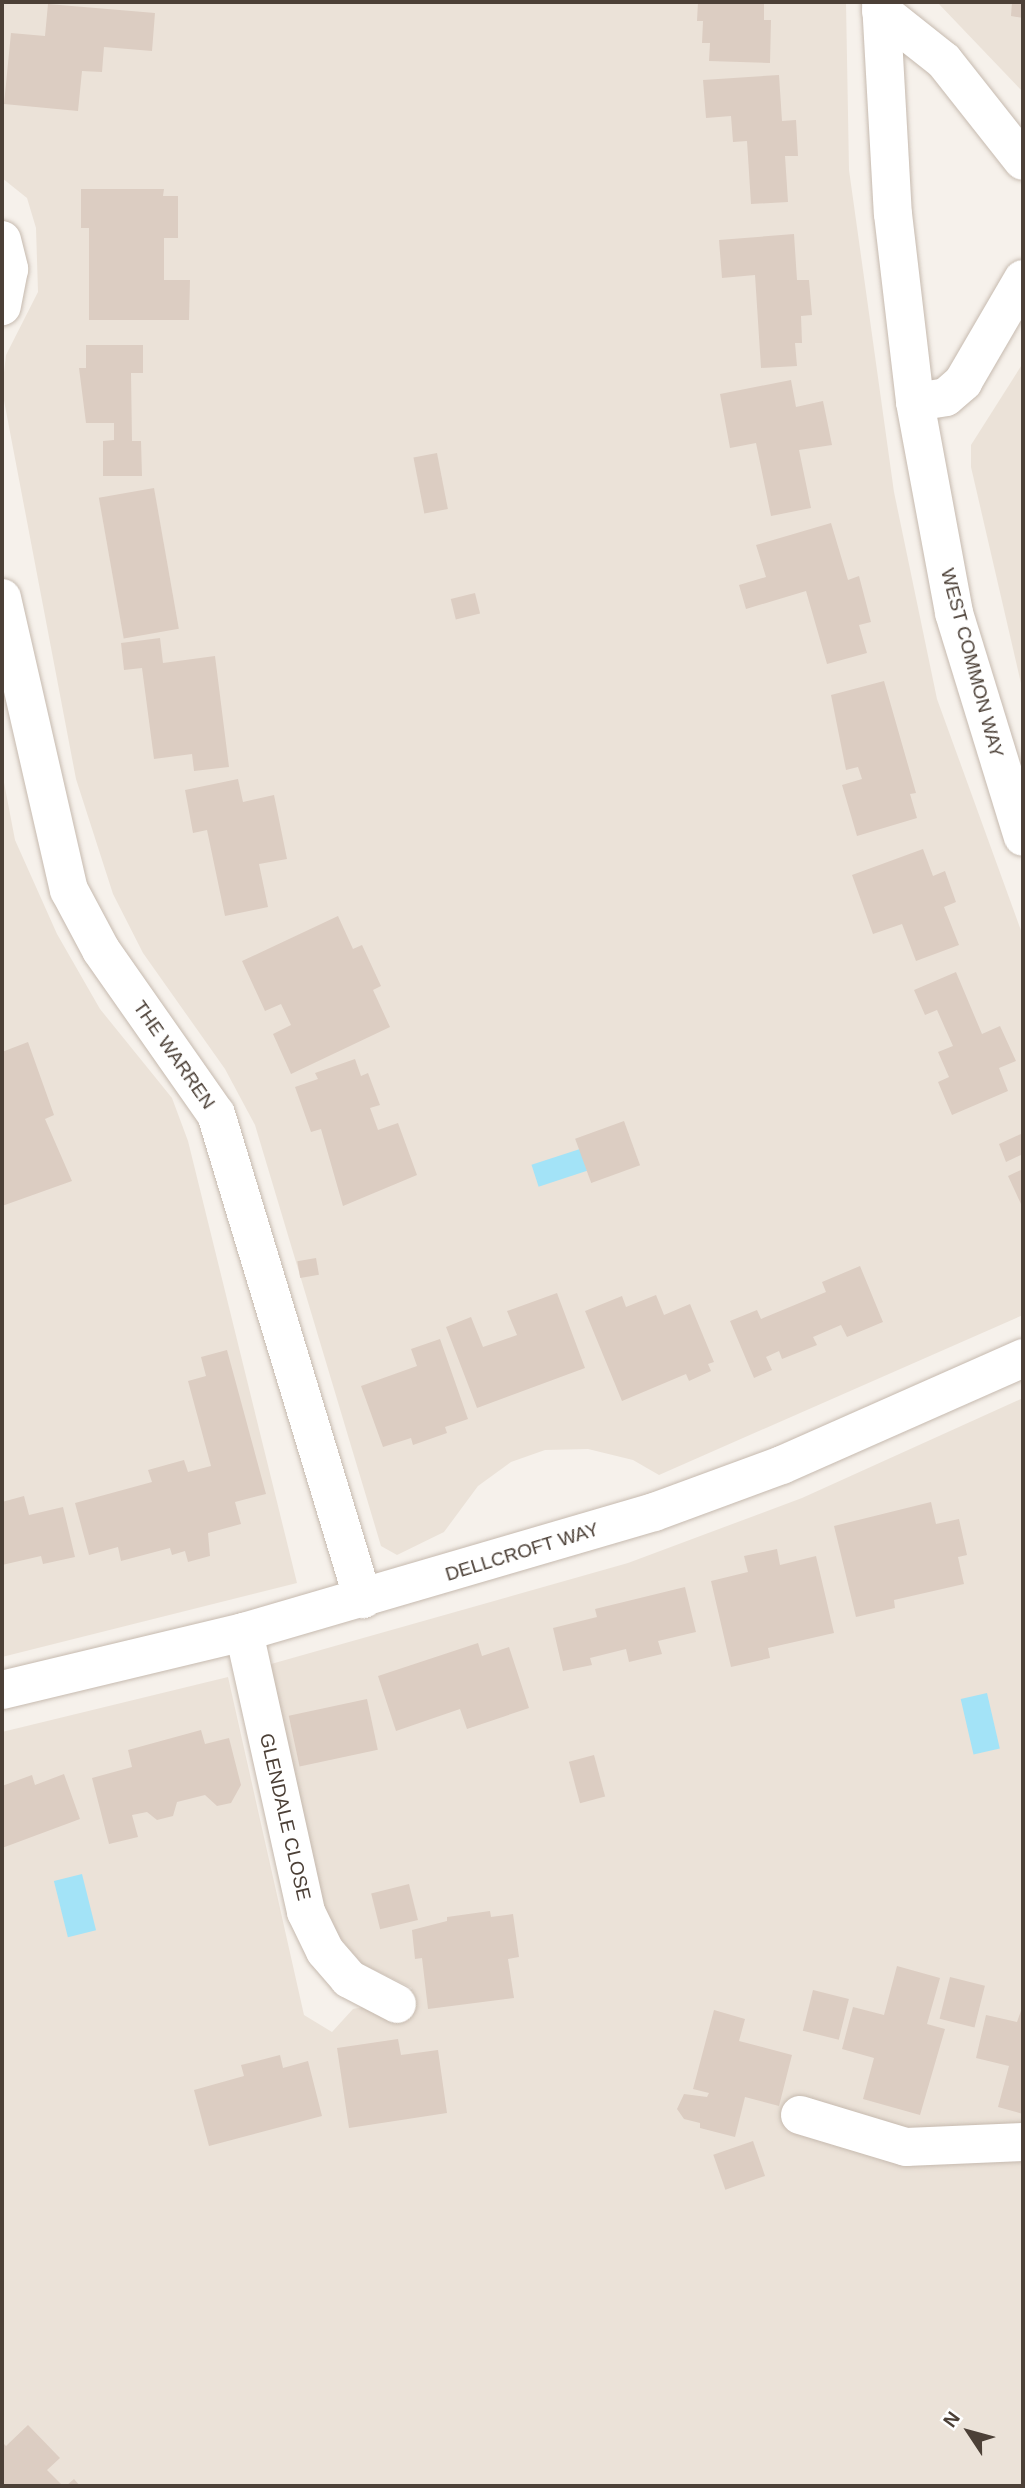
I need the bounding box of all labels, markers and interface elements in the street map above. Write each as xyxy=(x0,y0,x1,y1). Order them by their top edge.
street label: WEST COMMON WAY xyxy=(936,566,1008,760)
street label: THE WARREN xyxy=(128,996,220,1114)
street label: DELLCROFT WAY xyxy=(442,1518,602,1586)
street label: GLENDALE CLOSE xyxy=(255,1731,315,1903)
north arrow xyxy=(934,2397,1004,2467)
text: N xyxy=(939,2408,964,2431)

